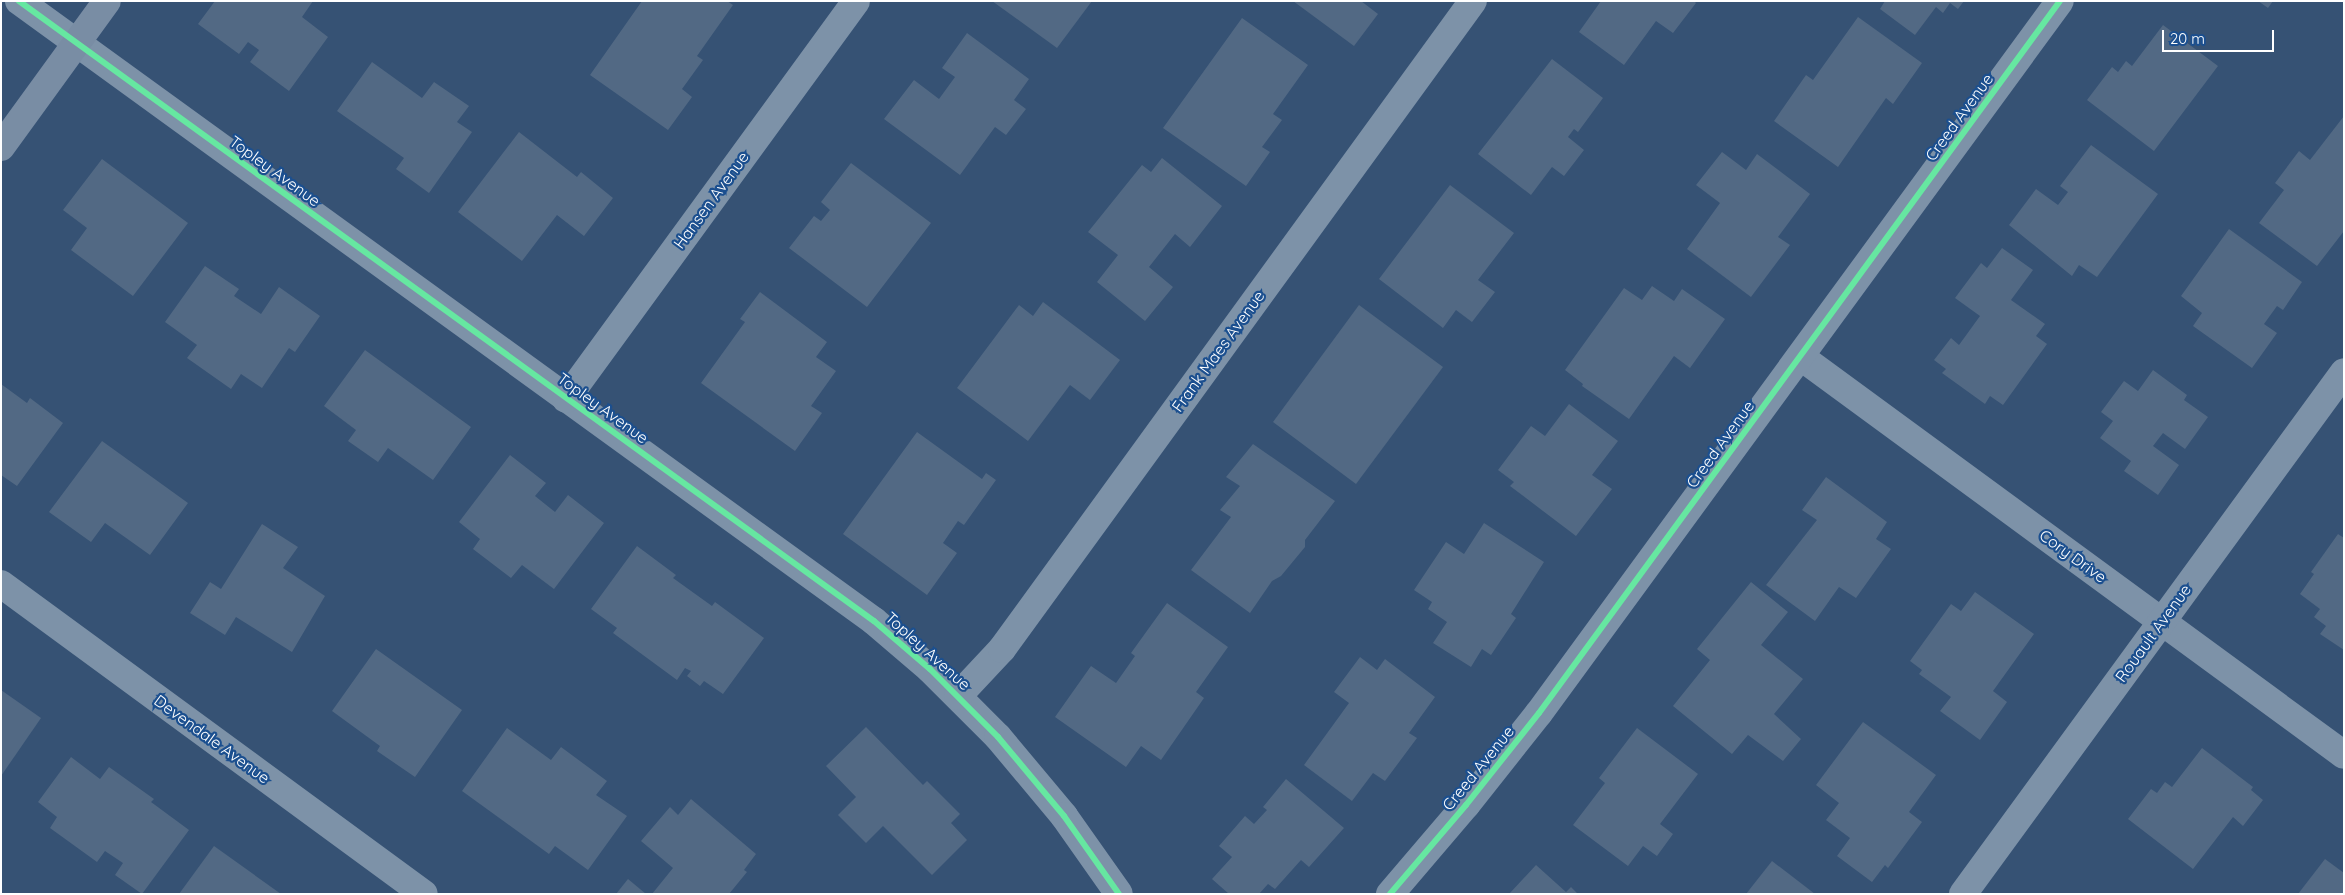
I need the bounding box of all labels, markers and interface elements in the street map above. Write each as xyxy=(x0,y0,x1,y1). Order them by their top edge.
scale bar xyxy=(2165,20,2278,52)
text: 20 m xyxy=(2170,29,2205,48)
street label: Creed Avenue xyxy=(1921,70,1997,164)
street label: Topley Avenue xyxy=(226,132,324,210)
street label: Hansen Avenue xyxy=(669,148,753,252)
street label: Frank Maes Avenue xyxy=(1168,287,1268,415)
street label: Topley Avenue xyxy=(554,369,652,447)
street label: Creed Avenue xyxy=(1682,397,1758,491)
street label: Cory Drive xyxy=(2036,525,2110,587)
street label: Rouault Avenue xyxy=(2111,580,2195,686)
street label: Topley Avenue xyxy=(882,608,974,694)
street label: Devendale Avenue xyxy=(150,691,274,787)
street label: Creed Avenue xyxy=(1438,722,1518,814)

